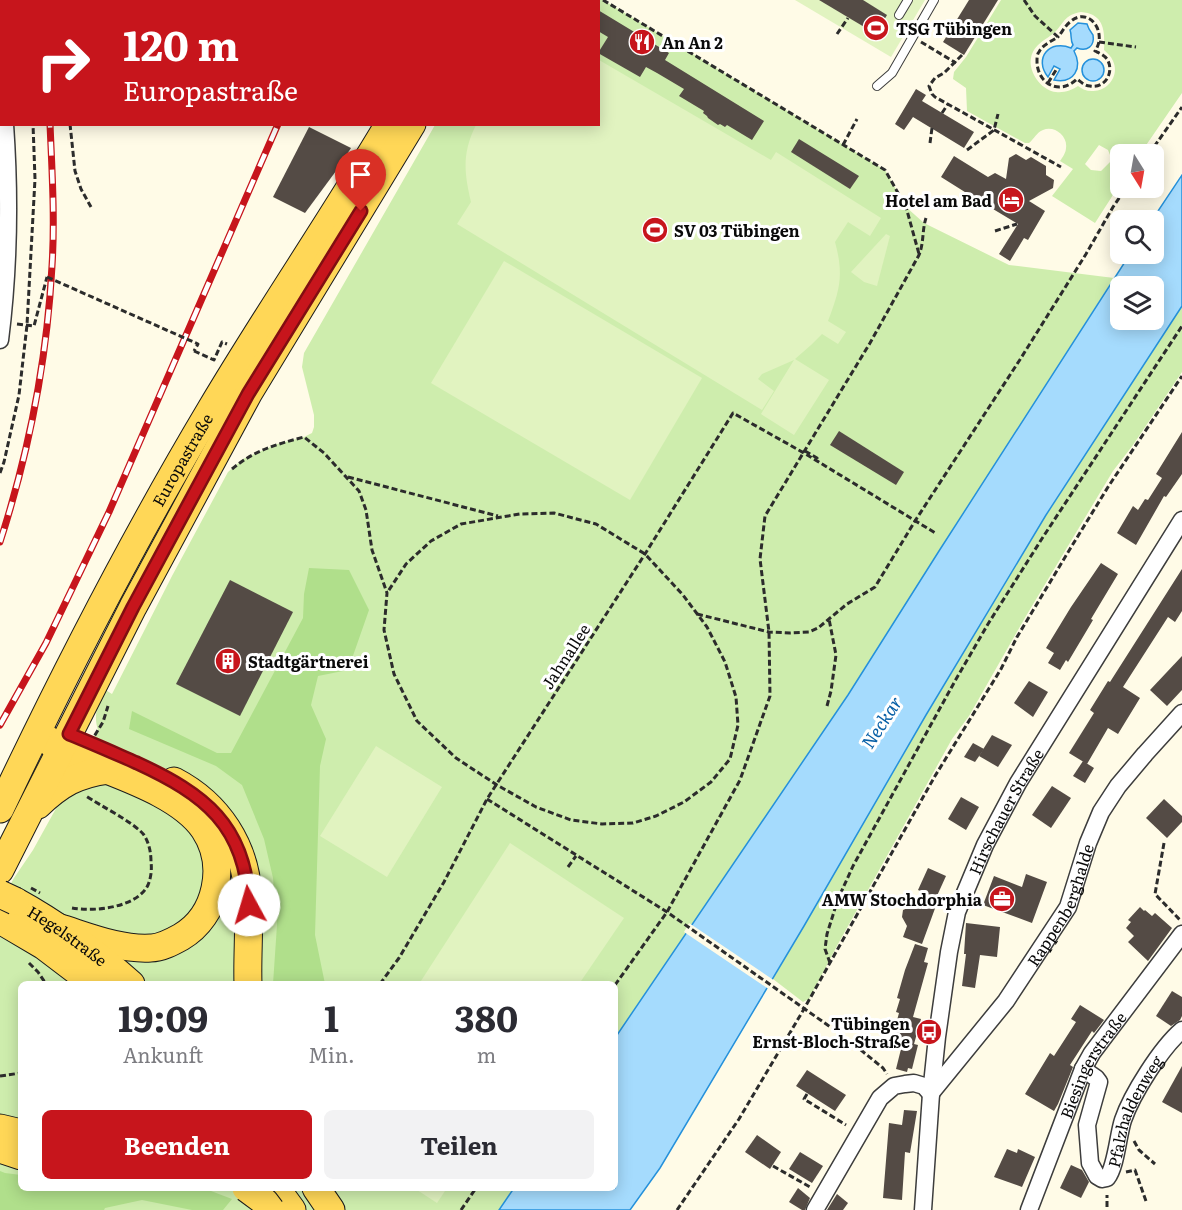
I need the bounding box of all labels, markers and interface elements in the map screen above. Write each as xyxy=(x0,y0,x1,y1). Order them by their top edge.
text: 120 m xyxy=(123,12,239,74)
sports icon: TSG Tübingen xyxy=(861,13,891,43)
place label: TSG Tübingen xyxy=(896,16,1012,40)
icon: right xyxy=(24,24,102,102)
restaurant icon: An An 2 xyxy=(627,27,657,57)
place label: An An 2 xyxy=(662,30,723,54)
text: Europastraße xyxy=(123,69,298,109)
north arrow xyxy=(1110,144,1164,198)
map controls xyxy=(1110,144,1164,330)
pin xyxy=(335,149,386,211)
icon: arrive xyxy=(344,158,377,191)
hotel icon: Hotel am Bad xyxy=(996,185,1026,215)
place label: Hotel am Bad xyxy=(885,188,992,212)
button: search xyxy=(1110,210,1164,264)
sports icon: SV 03 Tübingen xyxy=(640,215,670,245)
place label: SV 03 Tübingen xyxy=(674,218,800,242)
button: layers xyxy=(1110,276,1164,330)
street label: Europastraße xyxy=(145,408,218,510)
street label: Jahnallee xyxy=(535,619,595,693)
building icon: Stadtgärtnerei xyxy=(213,646,243,676)
place label: Stadtgärtnerei xyxy=(248,649,369,673)
water label: Neckar xyxy=(854,690,908,754)
street label: Hirschauer Straße xyxy=(962,743,1049,878)
street label: Rappenberghalde xyxy=(1020,841,1099,971)
position arrow xyxy=(217,873,281,937)
office icon: AMW Stochdorphia xyxy=(987,884,1017,914)
place label: AMW Stochdorphia xyxy=(822,887,983,911)
street label: Hegelstraße xyxy=(24,899,113,971)
text: 19:09 xyxy=(118,990,208,1043)
text: 1 xyxy=(324,990,339,1043)
text: 380 xyxy=(455,990,518,1043)
street label: Biesingerstraße xyxy=(1053,1006,1132,1122)
place label: Tübingen Ernst-Bloch-Straße xyxy=(752,1011,910,1053)
bus stop icon: Tübingen Ernst-Bloch-Straße xyxy=(914,1017,944,1047)
text: Ankunft xyxy=(123,1039,203,1069)
text: Min. xyxy=(308,1039,355,1069)
text: m xyxy=(477,1039,496,1069)
street label: Pfalzhaldenweg xyxy=(1101,1050,1168,1170)
button: Beenden xyxy=(42,1110,312,1179)
button: Teilen xyxy=(324,1110,594,1179)

